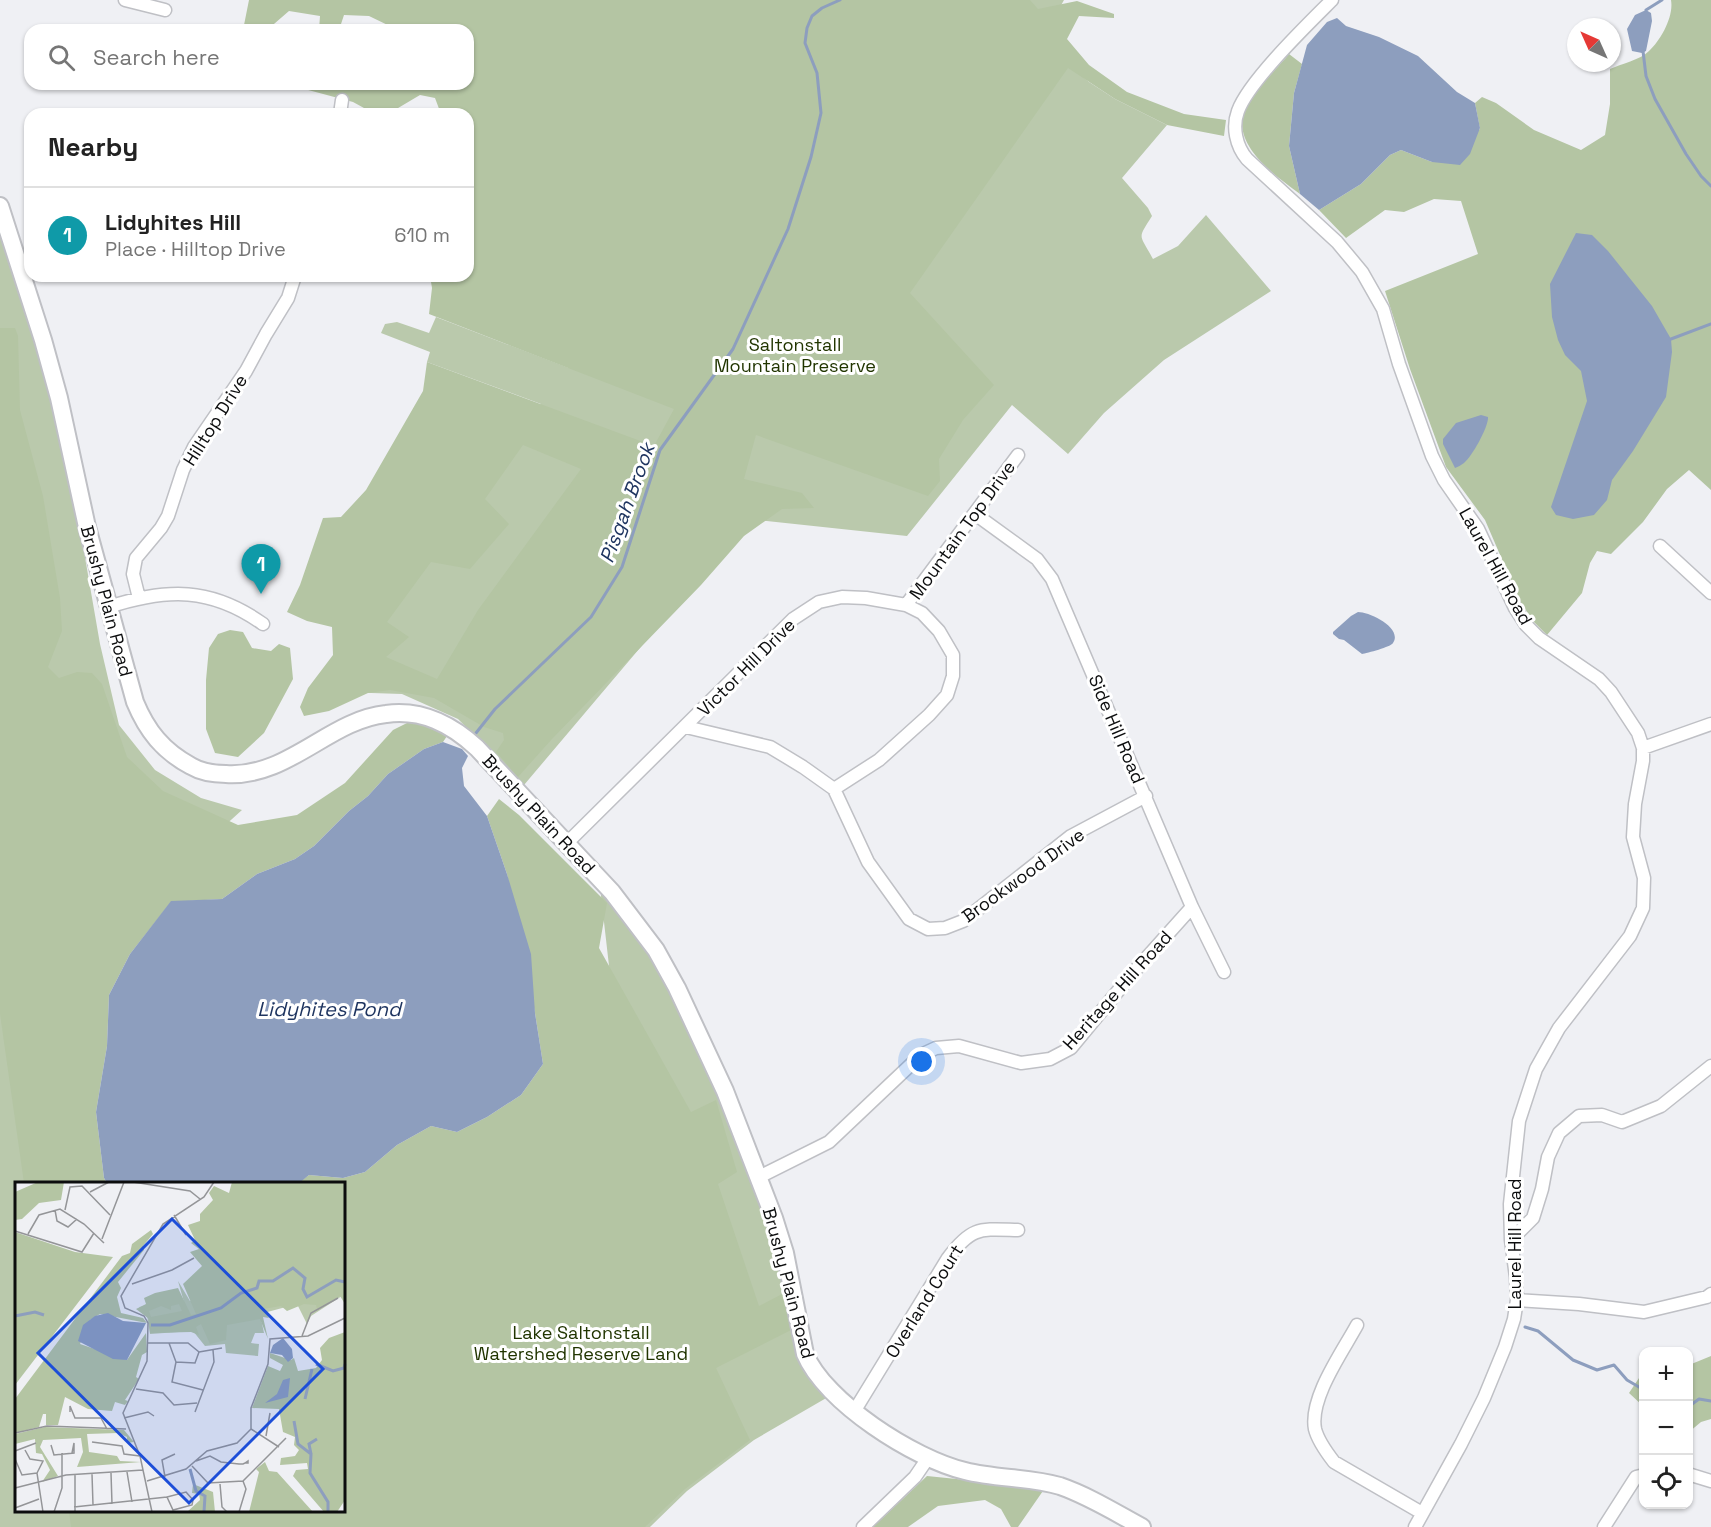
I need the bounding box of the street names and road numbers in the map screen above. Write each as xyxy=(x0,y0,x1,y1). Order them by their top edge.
street label: Hilltop Drive xyxy=(178,370,252,470)
street label: Mountain Top Drive xyxy=(904,456,1020,604)
street label: Laurel Hill Road xyxy=(1454,503,1538,629)
street label: Brushy Plain Road xyxy=(76,523,138,679)
street label: Victor Hill Drive xyxy=(692,613,800,721)
street label: Side Hill Road xyxy=(1084,671,1150,787)
street label: Brushy Plain Road xyxy=(478,749,600,879)
street label: Brookwood Drive xyxy=(957,823,1089,927)
street label: Heritage Hill Road xyxy=(1057,926,1177,1054)
street label: Laurel Hill Road xyxy=(1503,1179,1526,1309)
street label: Brushy Plain Road xyxy=(758,1205,820,1361)
street label: Overland Court xyxy=(880,1240,968,1362)

